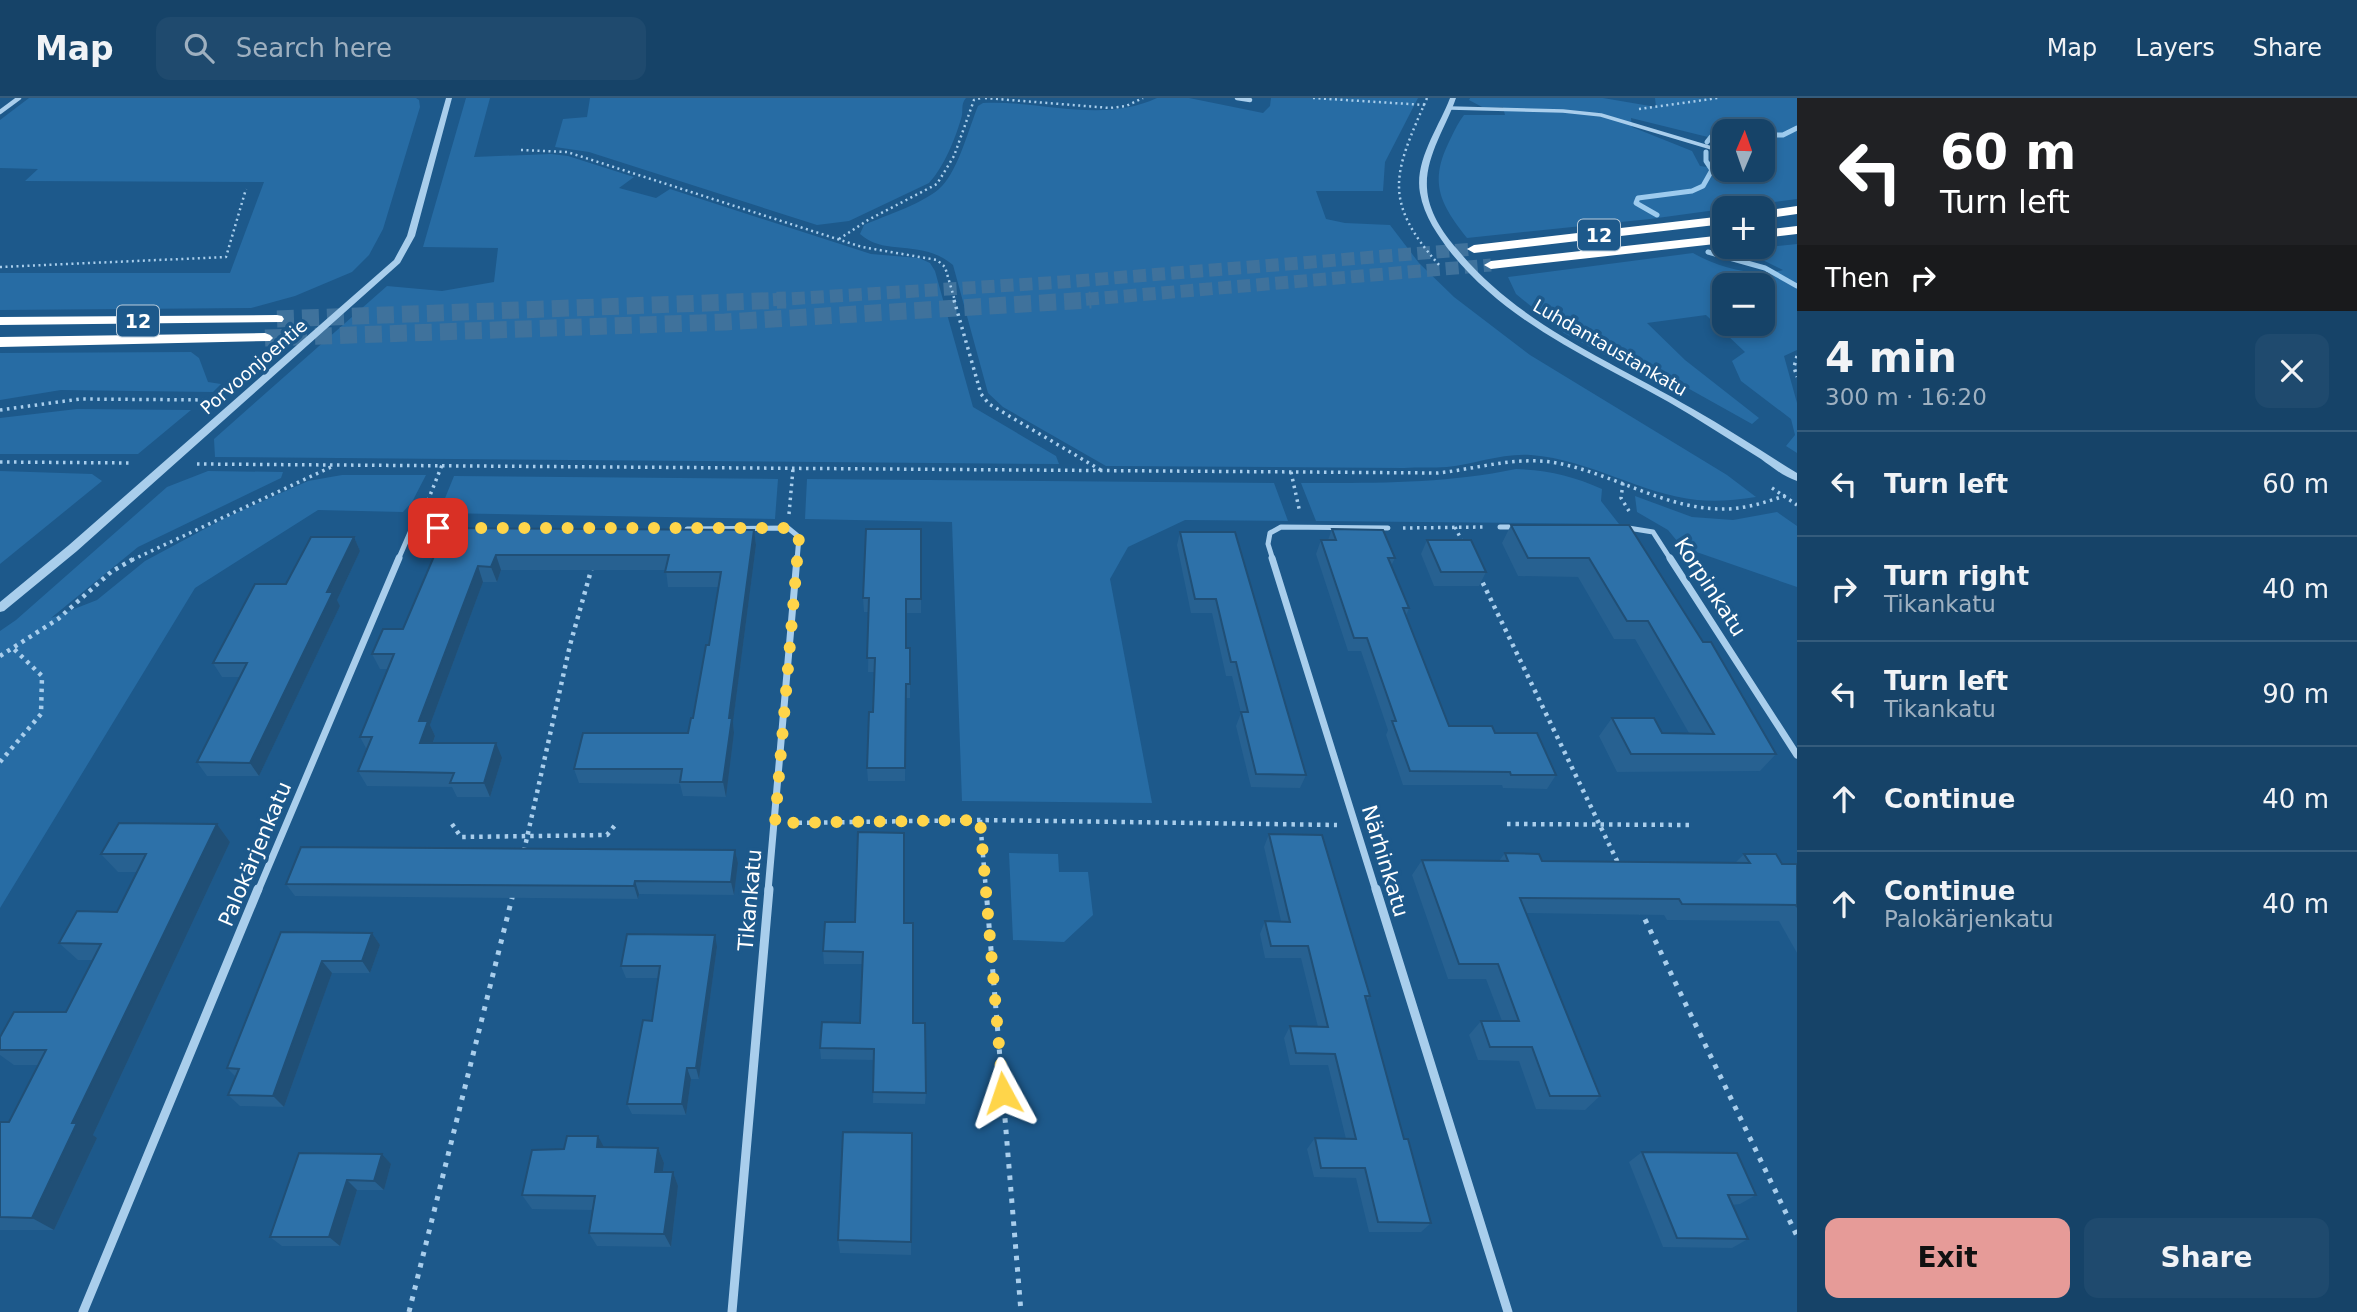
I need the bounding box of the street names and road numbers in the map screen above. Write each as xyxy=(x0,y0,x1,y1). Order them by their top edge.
road number: 12 xyxy=(1578,220,1620,251)
street label: Luhdantaustankatu xyxy=(1529,295,1691,400)
road number: 12 xyxy=(117,306,159,336)
street label: Porvoonjoentie xyxy=(196,315,311,419)
street label: Korpinkatu xyxy=(1669,533,1751,641)
street label: Palokärjenkatu xyxy=(214,778,296,930)
street label: Närhinkatu xyxy=(1357,802,1413,920)
street label: Tikankatu xyxy=(734,848,766,953)

